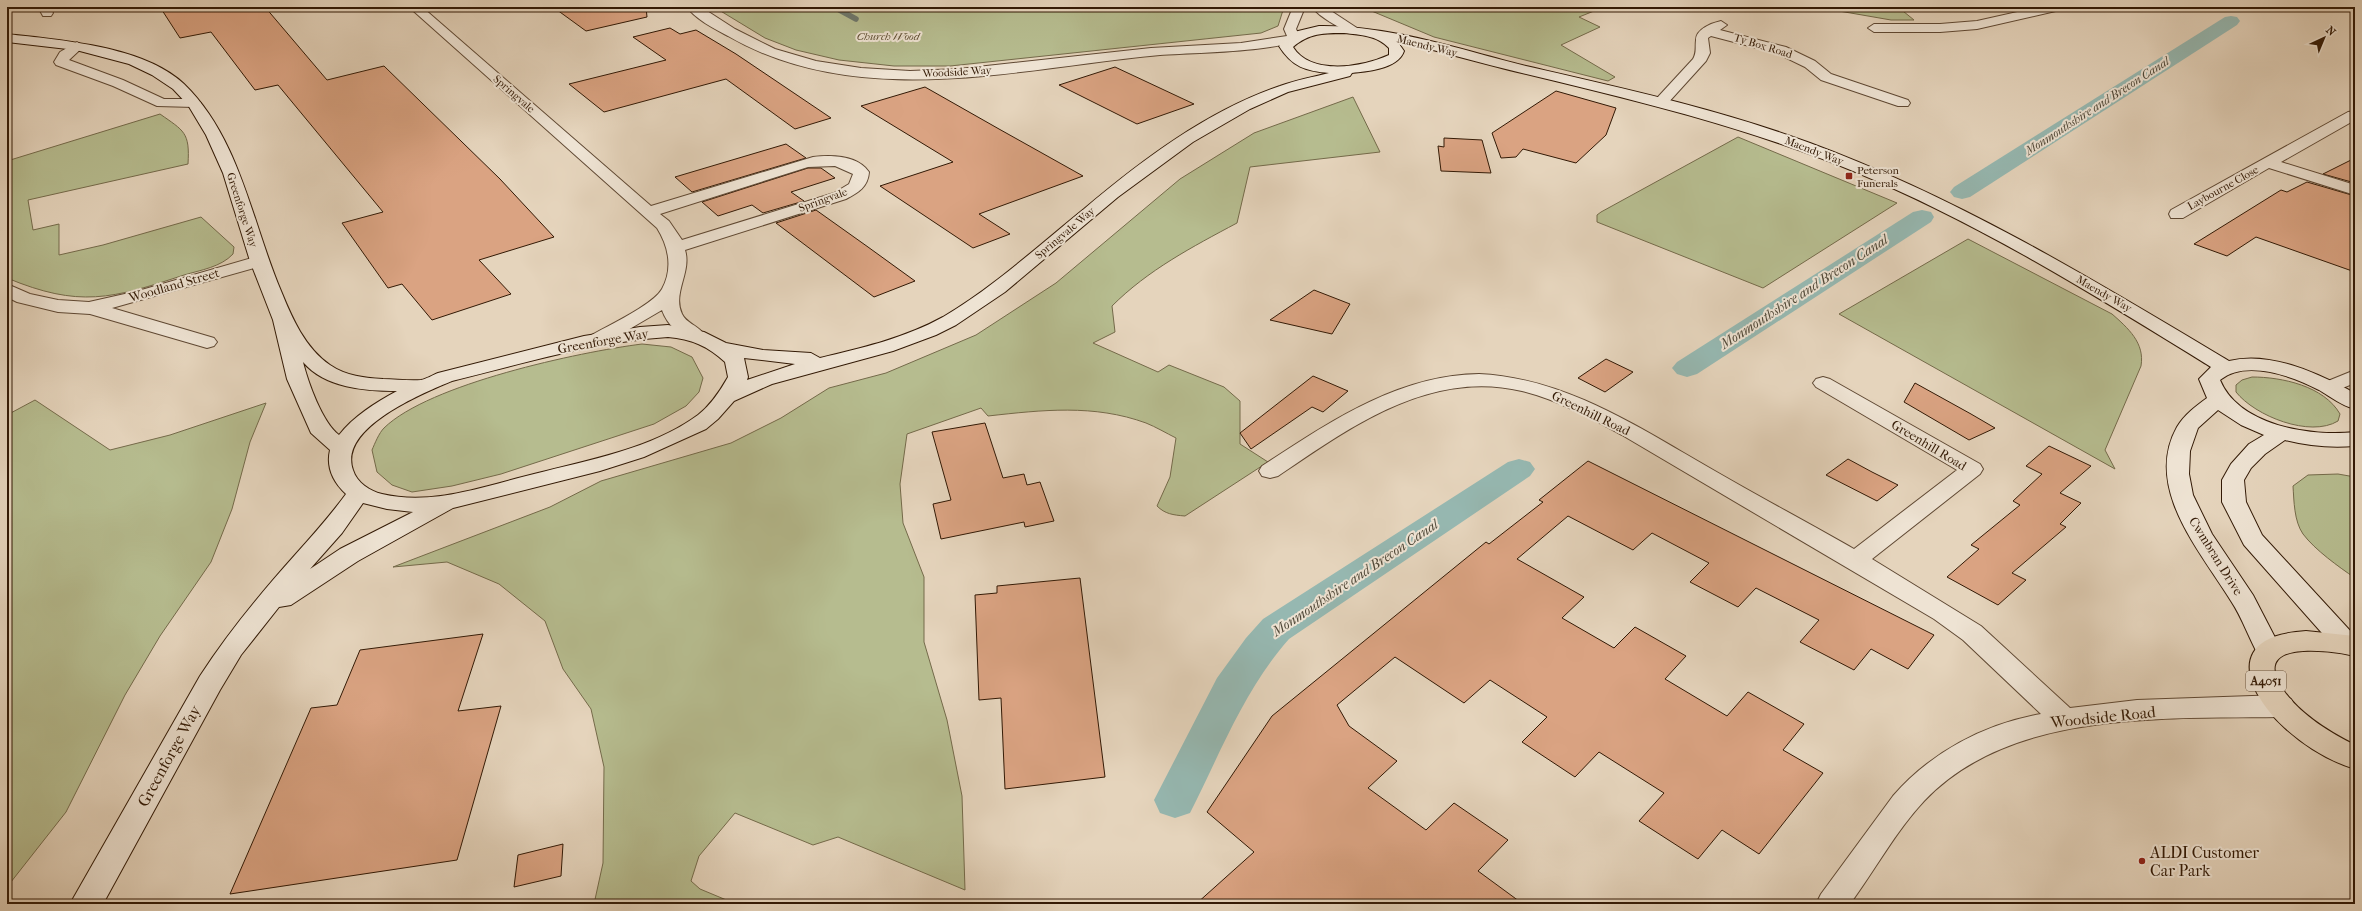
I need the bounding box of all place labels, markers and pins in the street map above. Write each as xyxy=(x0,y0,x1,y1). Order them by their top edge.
place label: Peterson Funerals xyxy=(1857,164,1899,190)
marker: Peterson Funerals xyxy=(1844,171,1854,181)
place label: ALDI Customer Car Park xyxy=(2149,843,2259,880)
marker: ALDI Customer Car Park xyxy=(2137,856,2147,866)

